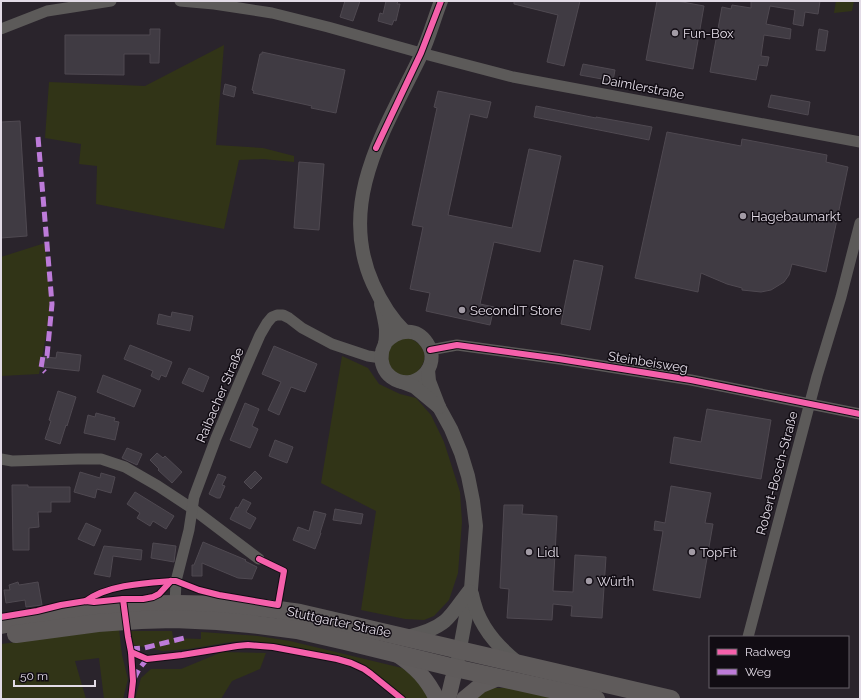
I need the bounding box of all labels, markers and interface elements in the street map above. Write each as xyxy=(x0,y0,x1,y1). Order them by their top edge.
place label: Fun-Box xyxy=(683,26,734,41)
marker: Fun-Box xyxy=(670,28,680,38)
street label: Daimlerstraße xyxy=(600,72,686,102)
place label: Hagebaumarkt xyxy=(751,209,842,224)
marker: Hagebaumarkt xyxy=(738,211,748,221)
place label: SecondIT Store xyxy=(470,303,562,318)
marker: SecondIT Store xyxy=(457,305,467,315)
street label: Raibacher Straße xyxy=(193,345,247,445)
street label: Steinbeisweg xyxy=(607,348,689,376)
street label: Robert-Bosch-Straße xyxy=(753,409,801,536)
place label: Lidl xyxy=(537,545,559,560)
place label: TopFit xyxy=(700,545,738,560)
marker: Lidl xyxy=(524,547,534,557)
marker: TopFit xyxy=(687,547,697,557)
place label: Würth xyxy=(597,574,634,589)
marker: Würth xyxy=(584,576,594,586)
street label: Stuttgarter Straße xyxy=(286,604,393,640)
legend xyxy=(709,636,849,688)
text: Radweg xyxy=(745,645,791,659)
scale bar xyxy=(14,662,95,688)
text: Weg xyxy=(745,665,771,679)
text: 50 m xyxy=(20,669,48,683)

